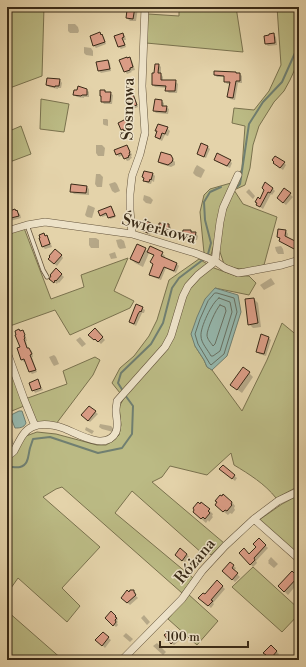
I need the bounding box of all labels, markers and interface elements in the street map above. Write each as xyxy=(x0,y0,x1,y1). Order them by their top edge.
street label: Sosnowa xyxy=(117,77,139,140)
street label: Świerkowa xyxy=(120,208,200,249)
street label: Różana xyxy=(170,533,220,588)
scale bar xyxy=(160,623,248,649)
text: 100 m xyxy=(166,630,200,645)

